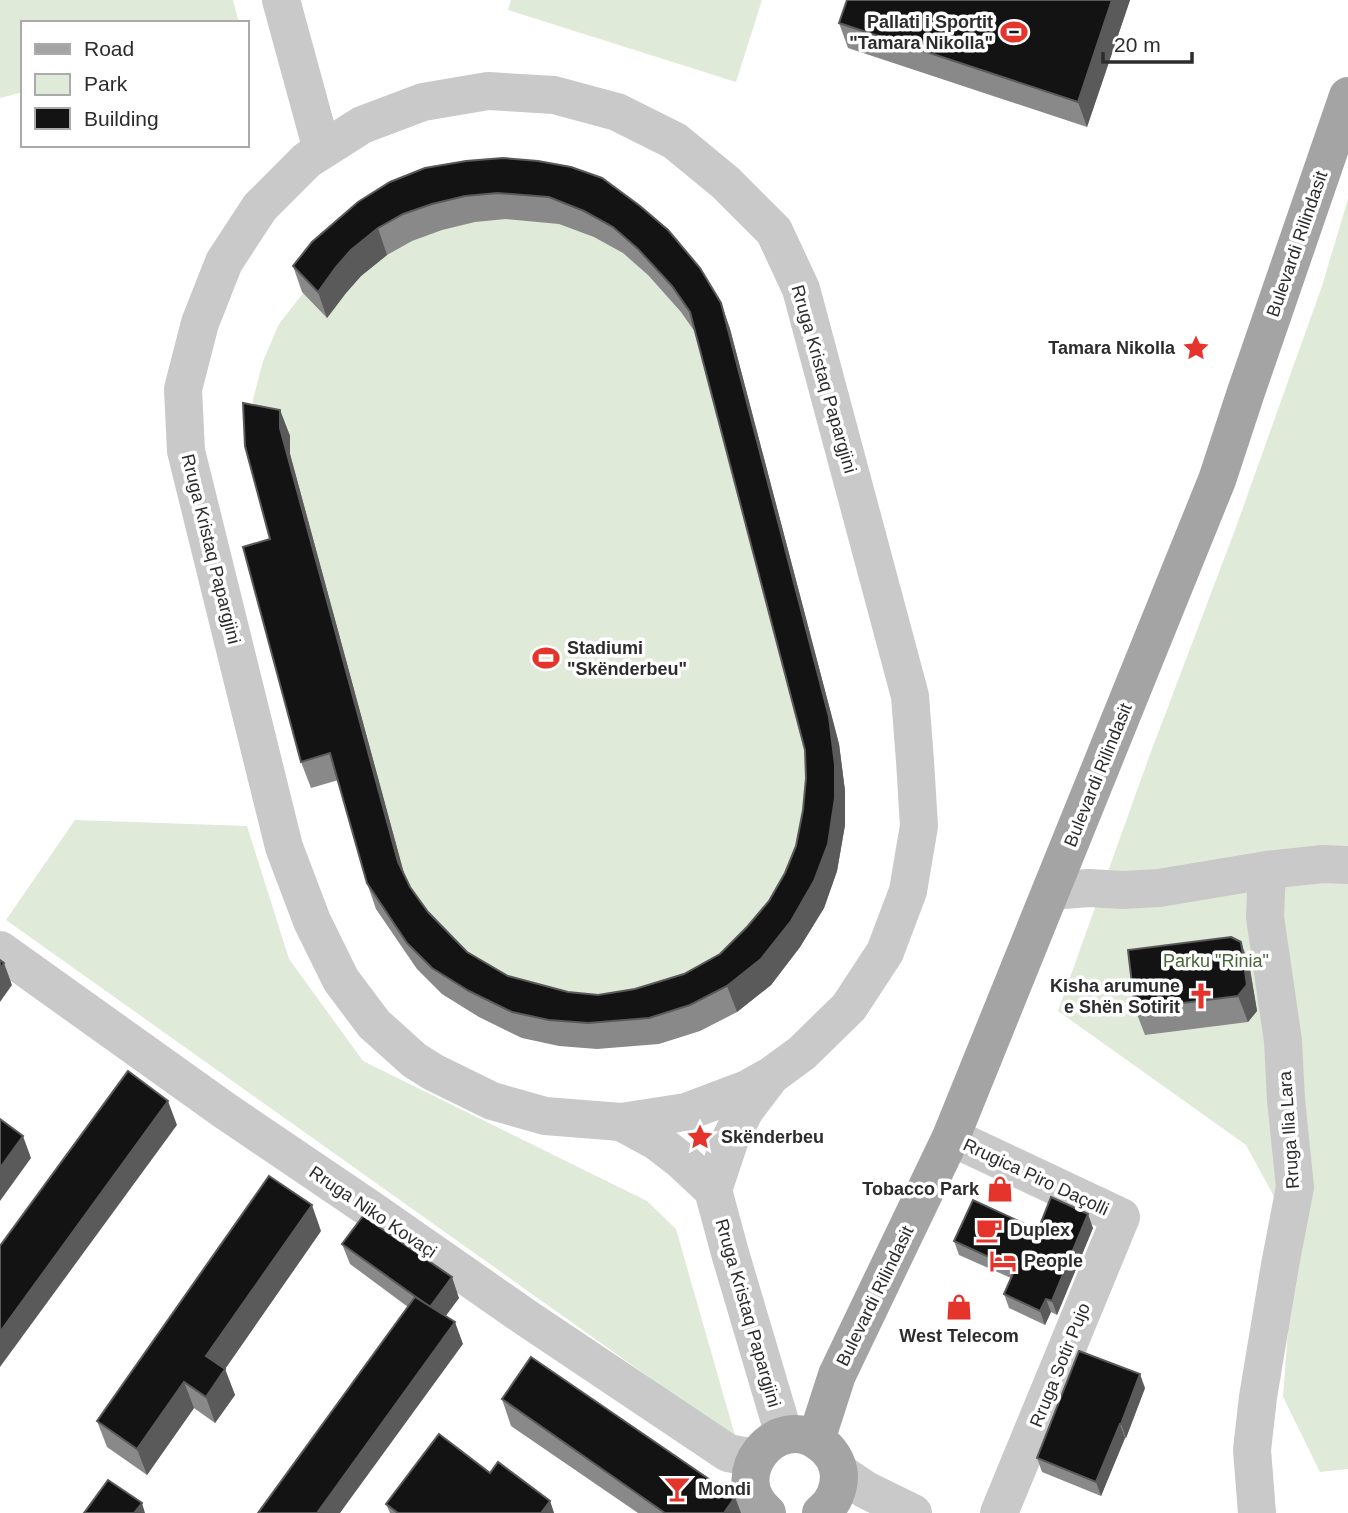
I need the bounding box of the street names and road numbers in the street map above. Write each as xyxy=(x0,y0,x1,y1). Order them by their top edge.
street label: Bulevardi Rilindasit xyxy=(1263,168,1331,320)
street label: Rruga Kristaq Papargjini xyxy=(787,282,861,476)
street label: Rruga Kristaq Papargjini xyxy=(178,452,244,646)
street label: Bulevardi Rilindasit xyxy=(1060,700,1136,850)
street label: Rruga Ilia Lara xyxy=(1275,1069,1303,1190)
street label: Rrugica Piro Daçolli xyxy=(960,1135,1112,1219)
street label: Rruga Niko Kovaçi xyxy=(306,1162,440,1262)
street label: Rruga Kristaq Papargjini xyxy=(711,1216,785,1410)
street label: Bulevardi Rilindasit xyxy=(832,1223,918,1369)
street label: Rruga Sotir Pujo xyxy=(1026,1300,1094,1430)

